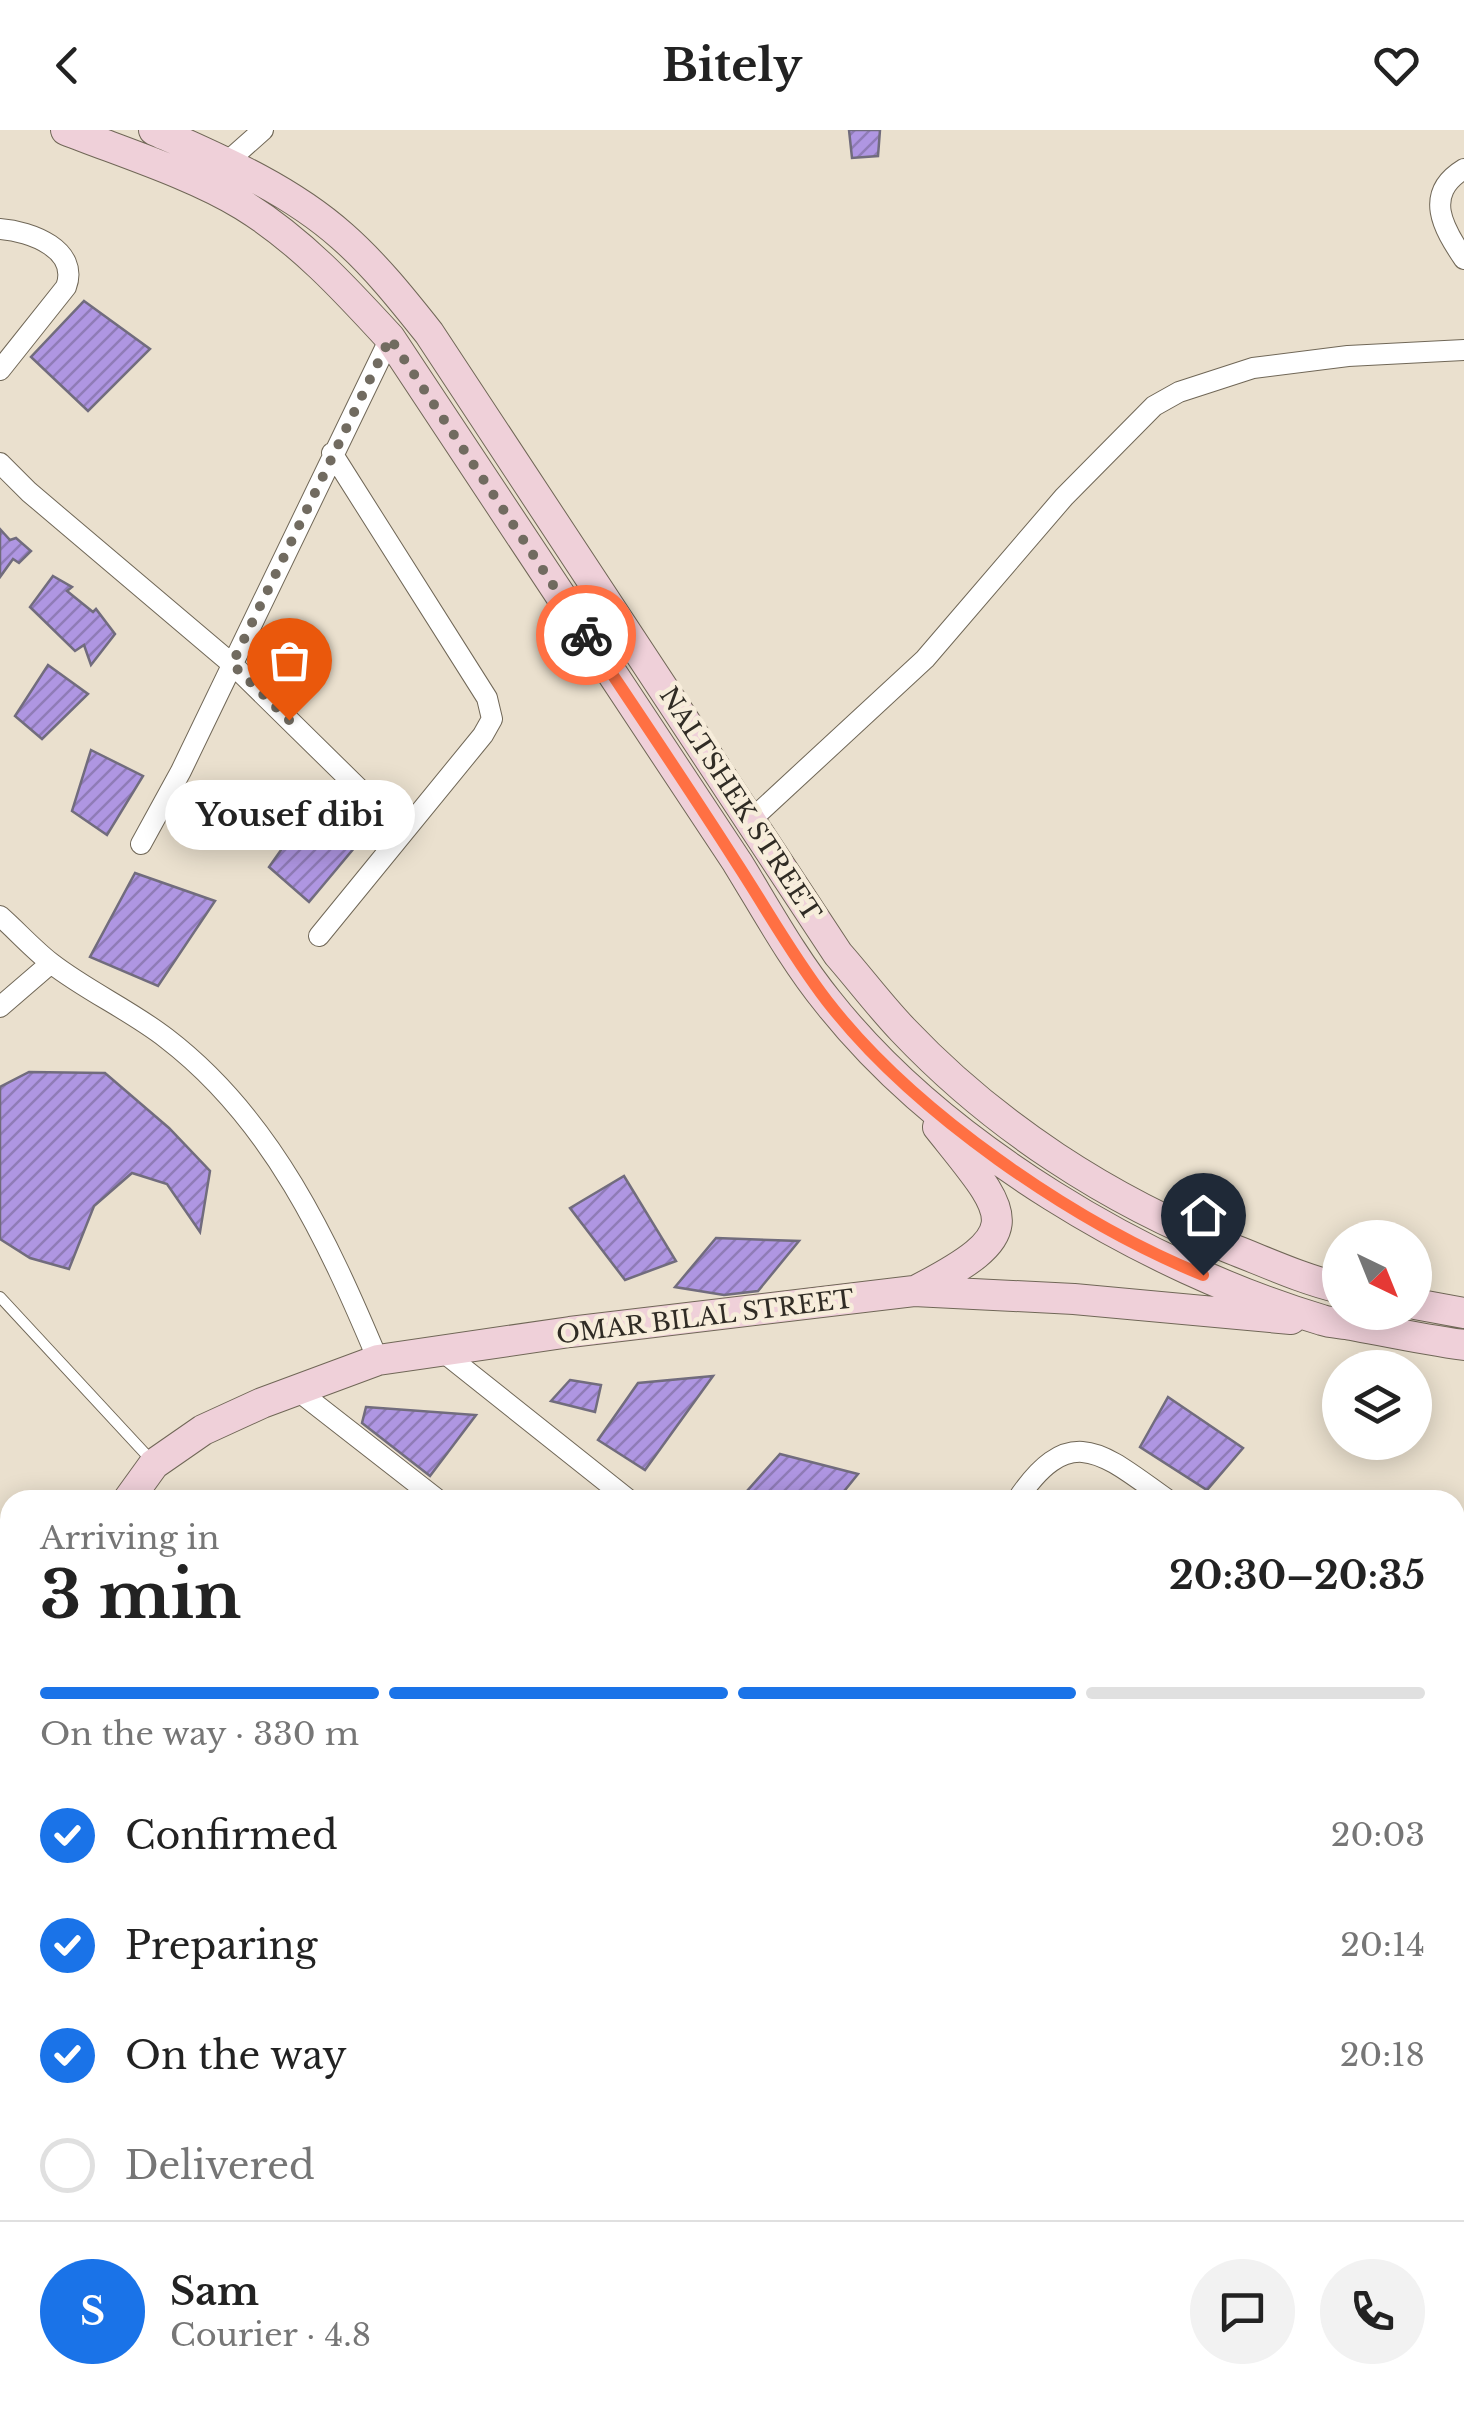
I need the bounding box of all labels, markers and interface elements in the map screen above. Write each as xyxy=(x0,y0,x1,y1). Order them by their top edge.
text: Bitely xyxy=(662,37,802,93)
icon: back xyxy=(40,38,95,93)
icon: heart xyxy=(1369,38,1424,93)
courier xyxy=(536,585,636,685)
icon: bike xyxy=(559,608,614,663)
pin xyxy=(247,618,332,721)
icon: bag xyxy=(262,633,317,688)
street label: NALTSHEK STREET xyxy=(653,681,827,927)
callout: Yousef dibi xyxy=(164,780,414,850)
text: Yousef dibi xyxy=(196,795,384,835)
pin xyxy=(1161,1173,1246,1276)
icon: home xyxy=(1176,1188,1231,1243)
north arrow xyxy=(1322,1220,1432,1330)
map controls xyxy=(1322,1220,1432,1460)
street label: OMAR BILAL STREET xyxy=(554,1283,856,1351)
button: layers xyxy=(1322,1350,1432,1460)
text: Arriving in xyxy=(40,1518,219,1558)
text: 20:30–20:35 xyxy=(1169,1552,1425,1599)
text: 3 min xyxy=(40,1555,241,1636)
text: On the way · 330 m xyxy=(40,1714,359,1754)
icon: check xyxy=(40,1808,95,1863)
text: Confirmed xyxy=(125,1812,338,1859)
text: 20:03 xyxy=(1331,1815,1425,1855)
icon: check xyxy=(40,1918,95,1973)
text: Preparing xyxy=(125,1922,317,1969)
text: 20:14 xyxy=(1340,1925,1425,1965)
icon: check xyxy=(40,2028,95,2083)
text: On the way xyxy=(125,2032,347,2079)
text: 20:18 xyxy=(1340,2035,1425,2075)
text: Delivered xyxy=(125,2142,315,2189)
button: chat xyxy=(1190,2259,1295,2364)
button: phone xyxy=(1320,2259,1425,2364)
text: Sam xyxy=(170,2268,259,2315)
text: S xyxy=(80,2288,105,2335)
text: Courier · 4.8 xyxy=(170,2315,371,2355)

